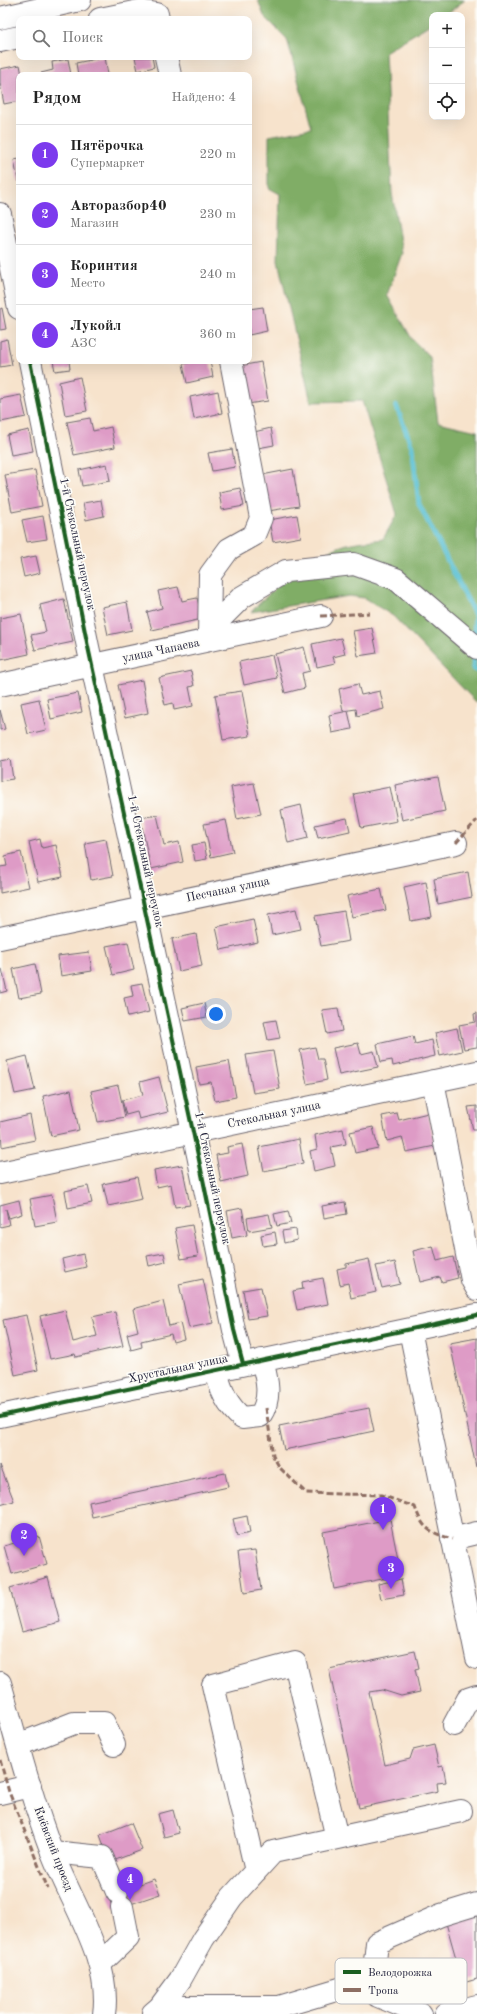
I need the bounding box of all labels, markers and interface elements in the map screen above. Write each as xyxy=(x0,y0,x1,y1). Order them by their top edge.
map controls xyxy=(429,12,465,120)
button: + xyxy=(429,12,465,48)
search box xyxy=(16,16,252,60)
icon: search xyxy=(30,27,52,49)
text: Поиск xyxy=(62,31,103,46)
button: − xyxy=(429,48,465,84)
button: locate xyxy=(429,84,465,120)
text: Рядом xyxy=(32,90,81,107)
text: Найдено: 4 xyxy=(172,91,236,104)
text: Пятёрочка xyxy=(70,139,144,154)
text: 1 xyxy=(41,148,49,161)
text: 220 m xyxy=(199,148,236,161)
text: Супермаркет xyxy=(70,157,145,170)
text: Авторазбор40 xyxy=(70,199,167,214)
text: 2 xyxy=(41,208,49,221)
text: 230 m xyxy=(199,208,236,221)
text: Магазин xyxy=(70,217,119,230)
text: Коринтия xyxy=(70,259,138,274)
text: 3 xyxy=(41,268,49,281)
text: 240 m xyxy=(199,268,236,281)
text: Место xyxy=(70,277,105,290)
text: Лукойл xyxy=(70,319,121,334)
text: 4 xyxy=(41,328,49,341)
text: 360 m xyxy=(199,328,236,341)
text: АЗС xyxy=(70,337,96,350)
street label: 1-й Стекольный переулок xyxy=(57,477,97,611)
street label: улица Чапаева xyxy=(121,637,201,665)
street label: 1-й Стекольный переулок xyxy=(125,794,165,928)
street label: Песчаная улица xyxy=(185,875,271,905)
your location xyxy=(206,1004,226,1024)
street label: Стекольная улица xyxy=(226,1099,322,1131)
street label: 1-й Стекольный переулок xyxy=(192,1111,232,1245)
street label: Хрустальная улица xyxy=(127,1353,229,1385)
pin: 1 xyxy=(370,1497,396,1530)
pin: 2 xyxy=(11,1523,37,1556)
pin: 3 xyxy=(378,1556,404,1589)
street label: Киёвский проезд xyxy=(31,1805,75,1893)
pin: 4 xyxy=(117,1867,143,1900)
legend xyxy=(335,1958,467,2004)
text: Велодорожка xyxy=(368,1968,433,1979)
text: Тропа xyxy=(368,1986,399,1997)

